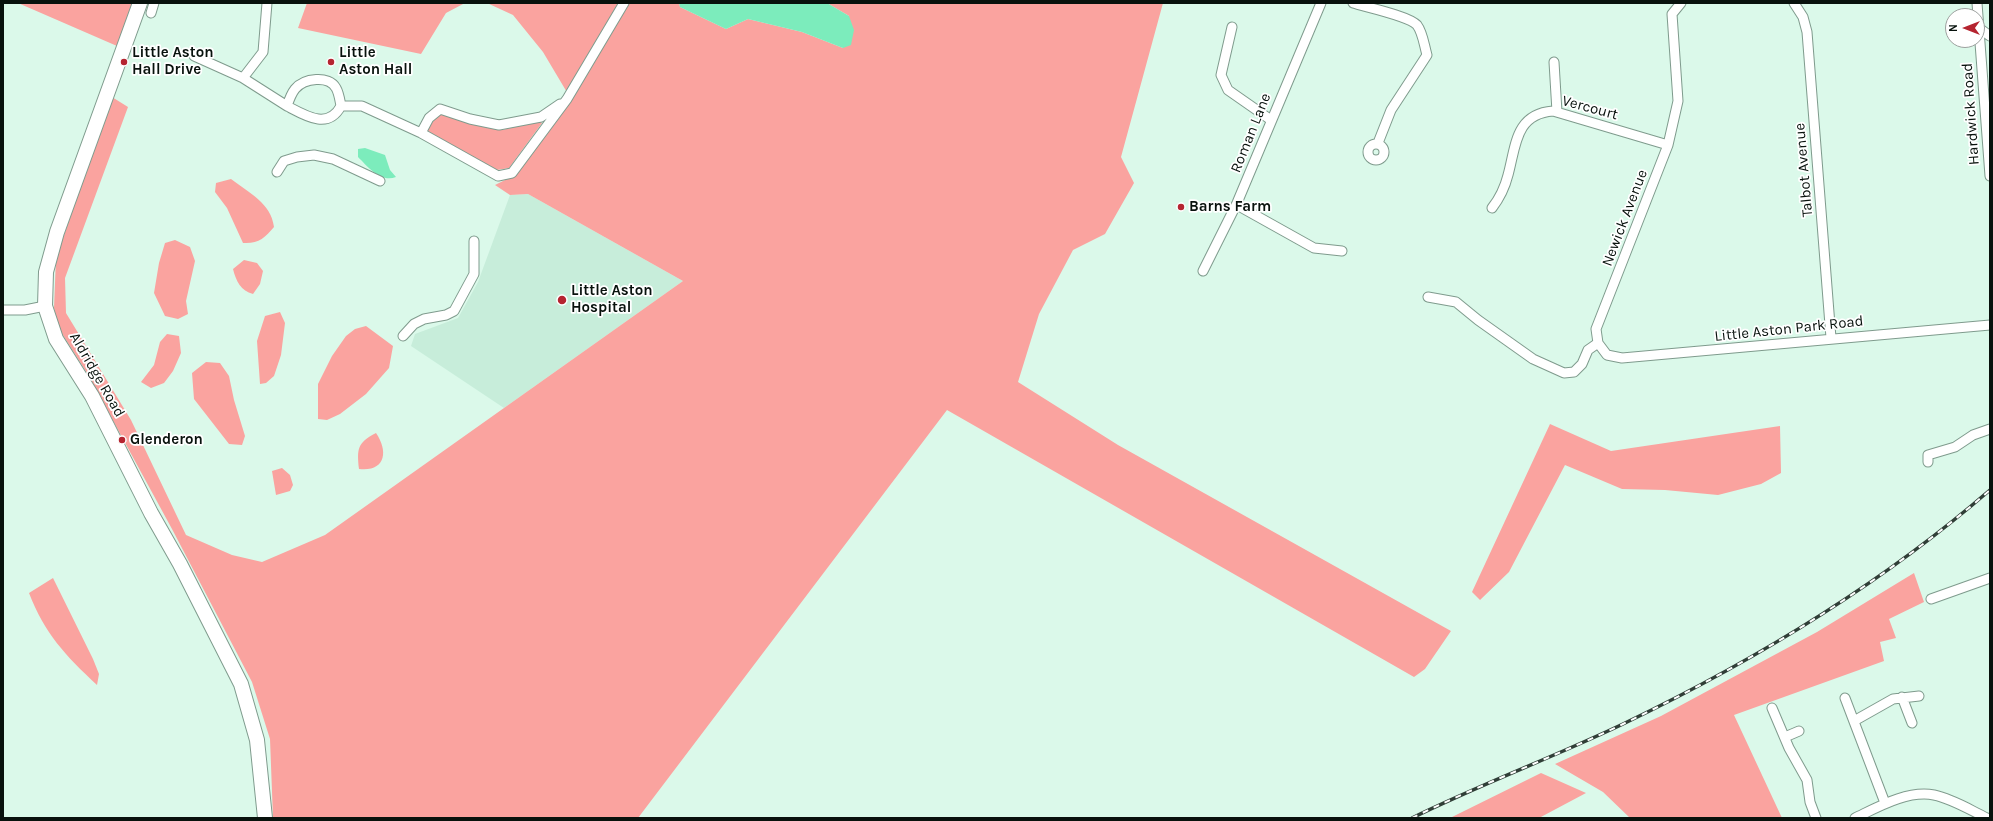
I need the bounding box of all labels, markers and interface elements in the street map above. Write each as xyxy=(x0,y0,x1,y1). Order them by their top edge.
north arrow xyxy=(1945,8,1985,48)
text: N xyxy=(1947,24,1960,32)
place label: Little Aston Hall Drive xyxy=(132,44,214,79)
place label: Little Aston Hall xyxy=(339,44,412,79)
marker: Little Aston Hall Drive xyxy=(119,57,129,67)
marker: Little Aston Hall xyxy=(326,57,336,67)
street label: Hardwick Road xyxy=(1958,62,1984,166)
street label: Roman Lane xyxy=(1227,91,1275,175)
street label: Vercourt xyxy=(1560,92,1620,124)
street label: Talbot Avenue xyxy=(1791,122,1817,218)
street label: Newick Avenue xyxy=(1598,167,1652,269)
place label: Barns Farm xyxy=(1189,198,1271,216)
marker: Barns Farm xyxy=(1176,202,1186,212)
place label: Little Aston Hospital xyxy=(571,282,653,317)
marker: Little Aston Hospital xyxy=(556,294,568,306)
street label: Little Aston Park Road xyxy=(1714,312,1864,346)
street label: Aldridge Road xyxy=(66,329,128,421)
place label: Glenderon xyxy=(130,431,203,449)
marker: Glenderon xyxy=(117,435,127,445)

